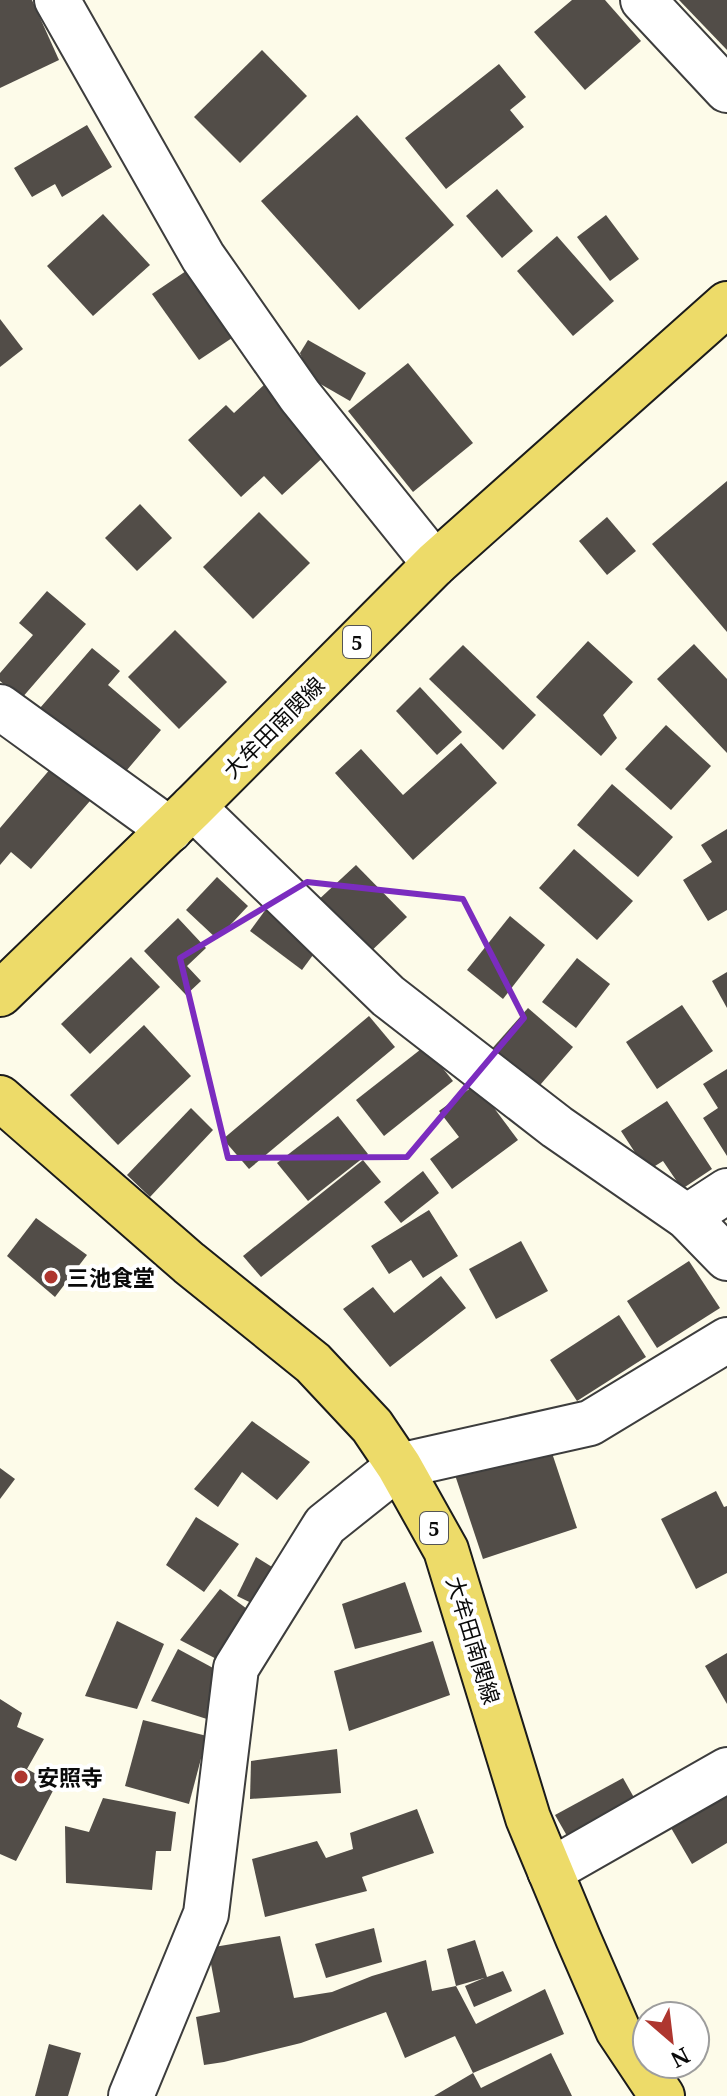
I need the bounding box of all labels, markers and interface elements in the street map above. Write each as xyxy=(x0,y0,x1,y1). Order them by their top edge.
road number: 5 xyxy=(343,626,371,658)
street label: 大牟田南関線 xyxy=(216,670,330,784)
place label: 三池食堂 xyxy=(67,1262,155,1292)
marker: 三池食堂 xyxy=(42,1268,60,1286)
road number: 5 xyxy=(420,1512,448,1544)
street label: 大牟田南関線 xyxy=(440,1572,508,1708)
place label: 安照寺 xyxy=(37,1762,103,1792)
marker: 安照寺 xyxy=(12,1768,30,1786)
north arrow xyxy=(631,2000,711,2080)
text: N xyxy=(666,2041,696,2076)

